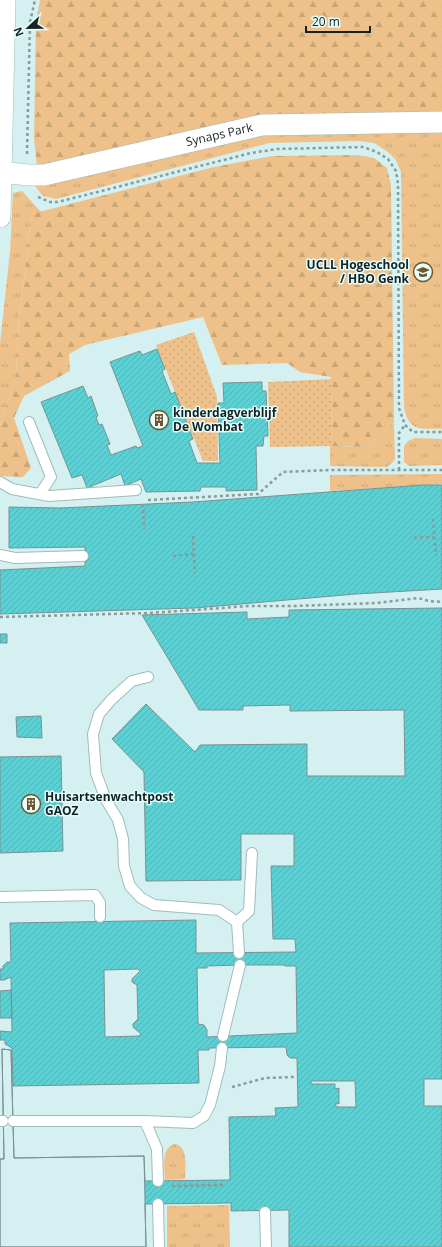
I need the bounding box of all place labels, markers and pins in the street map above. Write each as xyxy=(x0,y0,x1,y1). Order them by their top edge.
place label: UCLL Hogeschool / HBO Genk xyxy=(307,256,410,287)
school or university icon: UCLL Hogeschool / HBO Genk xyxy=(412,261,434,283)
place label: kinderdagverblijf De Wombat xyxy=(173,404,278,435)
building icon: kinderdagverblijf De Wombat xyxy=(148,409,170,431)
place label: Huisartsenwachtpost GAOZ xyxy=(45,788,174,819)
building icon: Huisartsenwachtpost GAOZ xyxy=(20,793,42,815)

